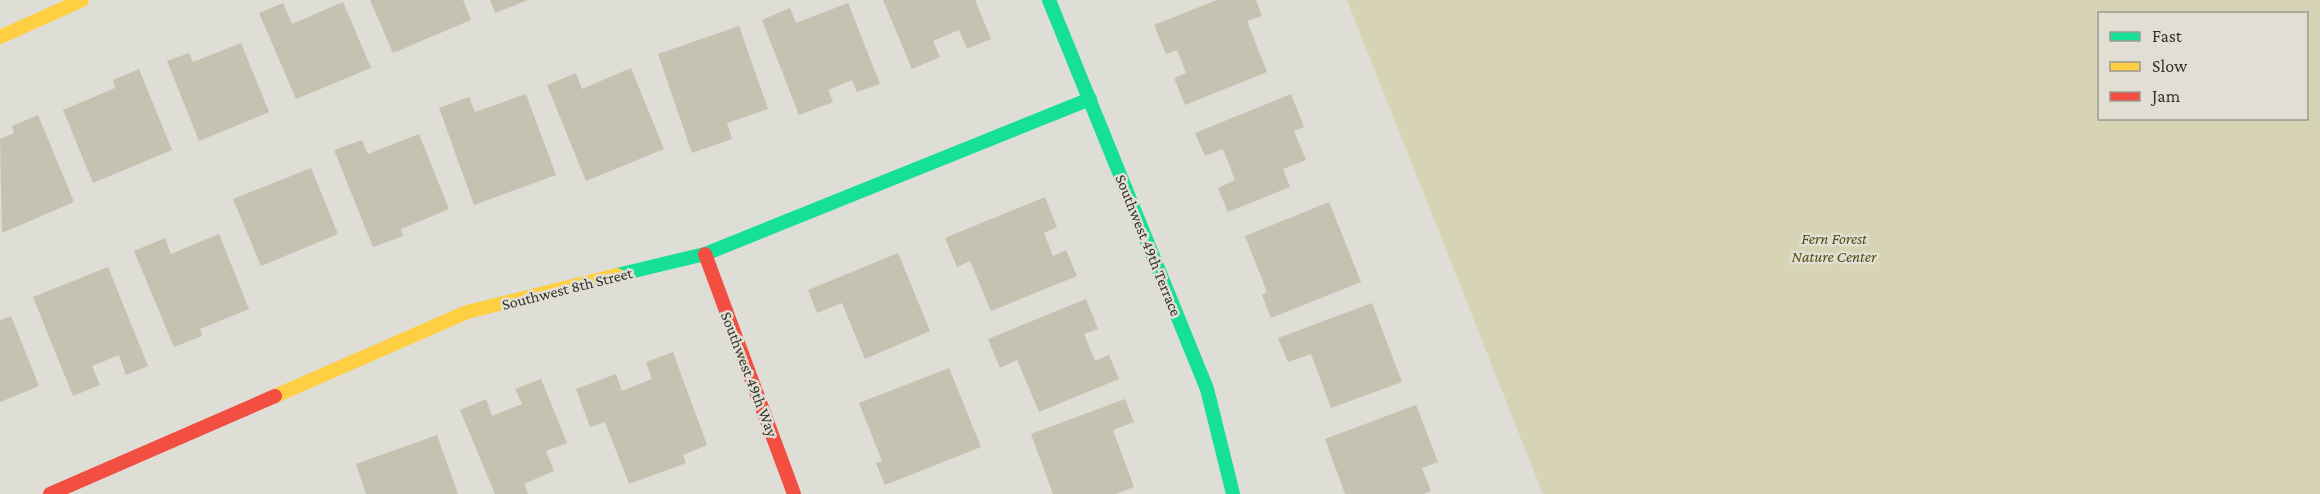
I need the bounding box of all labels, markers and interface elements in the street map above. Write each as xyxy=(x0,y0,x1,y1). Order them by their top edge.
legend xyxy=(2098,12,2308,120)
text: Fast xyxy=(2152,26,2183,46)
text: Slow xyxy=(2152,56,2188,76)
text: Jam xyxy=(2150,86,2181,106)
street label: Southwest 49th Terrace xyxy=(1112,172,1185,318)
park label: Fern Forest Nature Center xyxy=(1792,230,1877,265)
street label: Southwest 8th Street xyxy=(500,264,635,313)
street label: Southwest 49th Way xyxy=(717,309,781,440)

